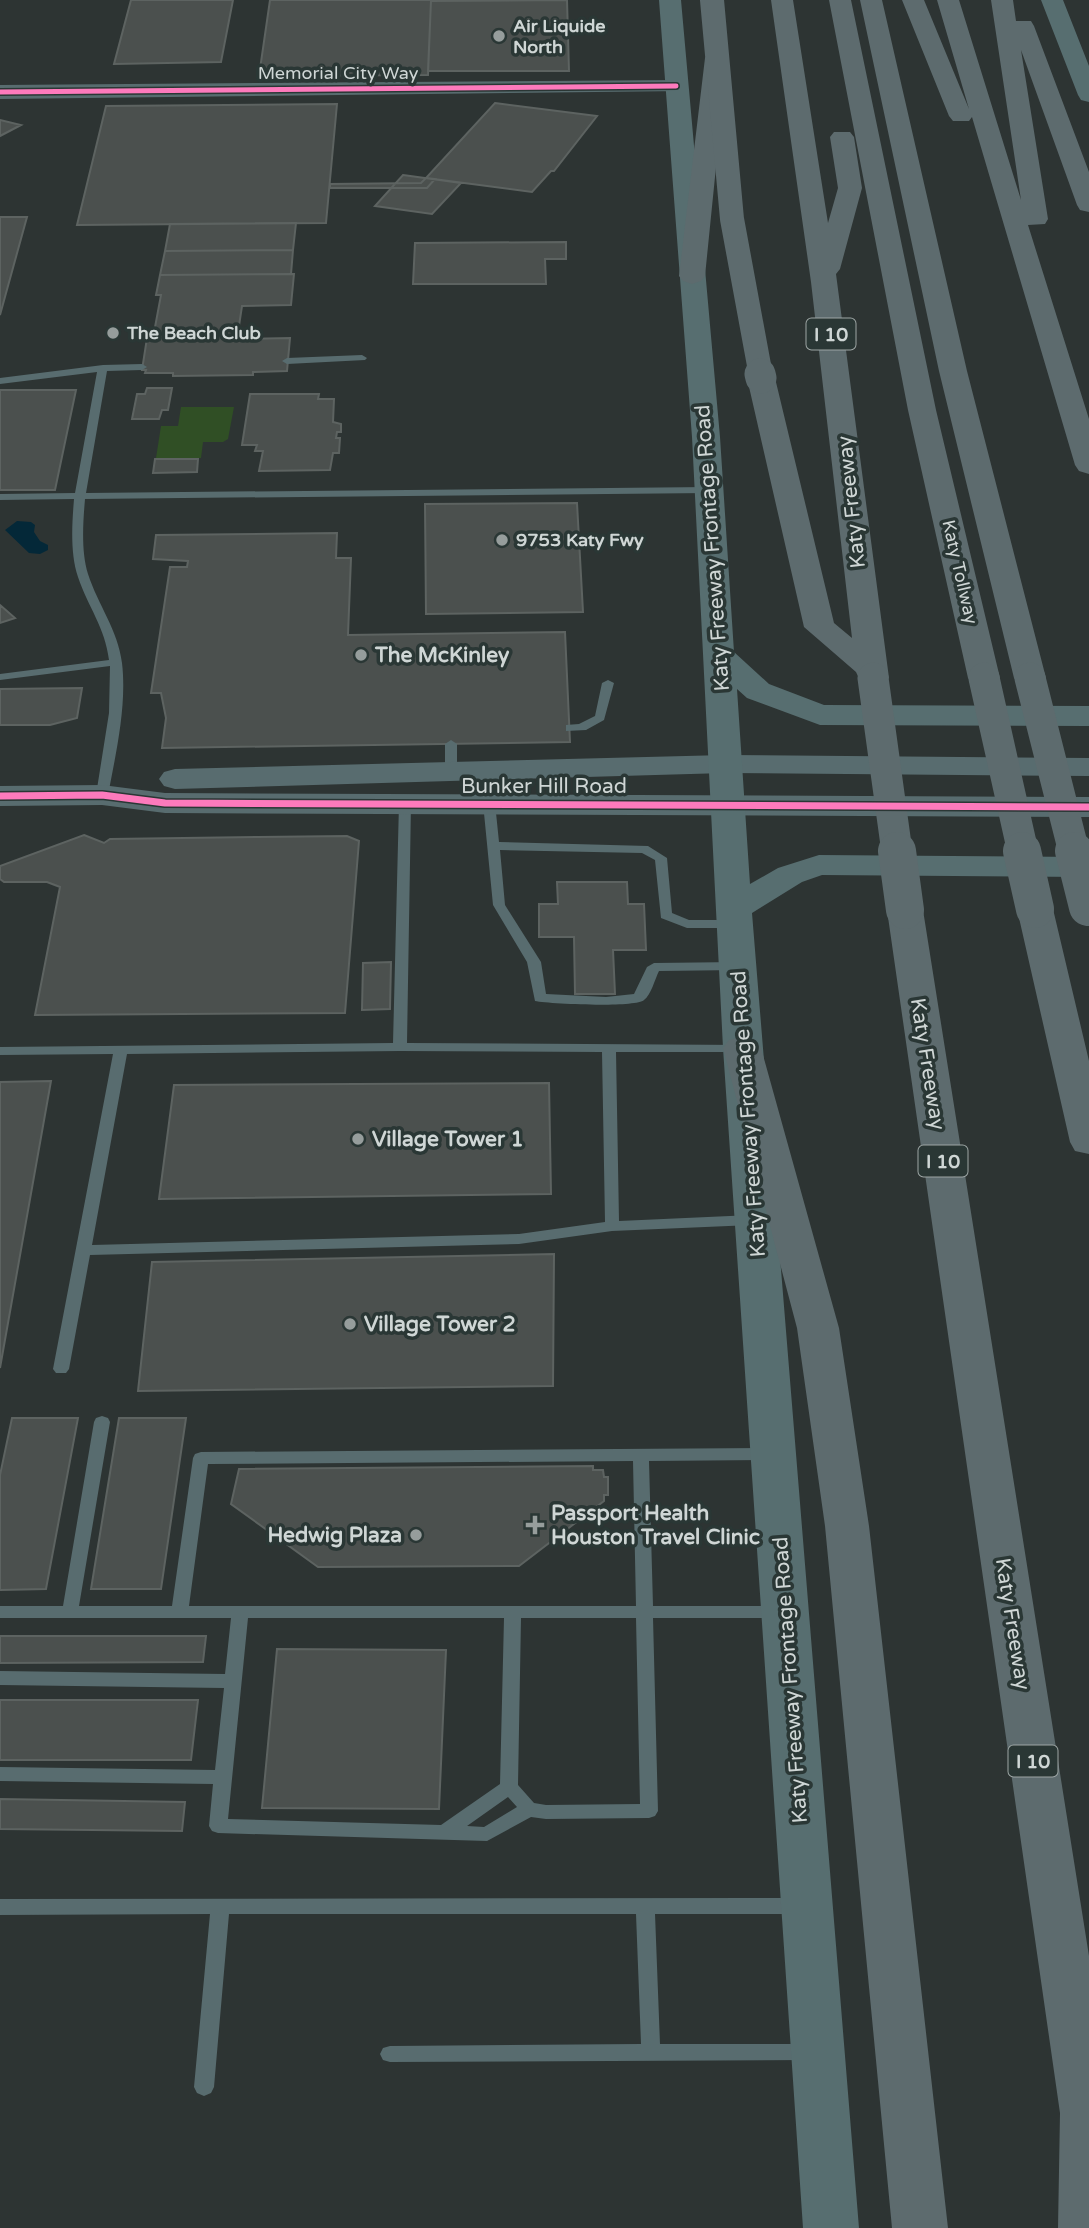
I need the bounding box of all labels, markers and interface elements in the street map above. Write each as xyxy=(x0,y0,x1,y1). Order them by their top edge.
place label: Air Liquide North xyxy=(513,15,606,58)
marker: Air Liquide North xyxy=(491,28,507,44)
street label: Memorial City Way xyxy=(258,62,419,84)
road number: I 10 xyxy=(806,318,856,350)
place label: The Beach Club xyxy=(126,322,261,344)
marker: The Beach Club xyxy=(105,325,121,341)
street label: Katy Freeway Frontage Road xyxy=(690,404,735,692)
street label: Katy Freeway xyxy=(832,434,871,570)
street label: Katy Tollway xyxy=(937,518,983,627)
place label: 9753 Katy Fwy xyxy=(516,529,644,551)
marker: 9753 Katy Fwy xyxy=(494,532,510,548)
place label: The McKinley xyxy=(374,643,510,668)
marker: The McKinley xyxy=(353,647,369,663)
street label: Bunker Hill Road xyxy=(461,774,627,799)
street label: Katy Freeway Frontage Road xyxy=(726,970,771,1258)
street label: Katy Freeway xyxy=(905,996,950,1132)
place label: Village Tower 1 xyxy=(372,1127,524,1152)
marker: Village Tower 1 xyxy=(350,1131,366,1147)
road number: I 10 xyxy=(918,1146,968,1176)
place label: Village Tower 2 xyxy=(364,1312,516,1337)
marker: Village Tower 2 xyxy=(342,1316,358,1332)
place label: Passport Health Houston Travel Clinic xyxy=(551,1501,760,1550)
marker: Passport Health Houston Travel Clinic xyxy=(525,1515,545,1535)
place label: Hedwig Plaza xyxy=(267,1523,402,1548)
marker: Hedwig Plaza xyxy=(408,1527,424,1543)
street label: Katy Freeway Frontage Road xyxy=(768,1536,813,1824)
street label: Katy Freeway xyxy=(990,1556,1035,1692)
road number: I 10 xyxy=(1009,1746,1058,1777)

